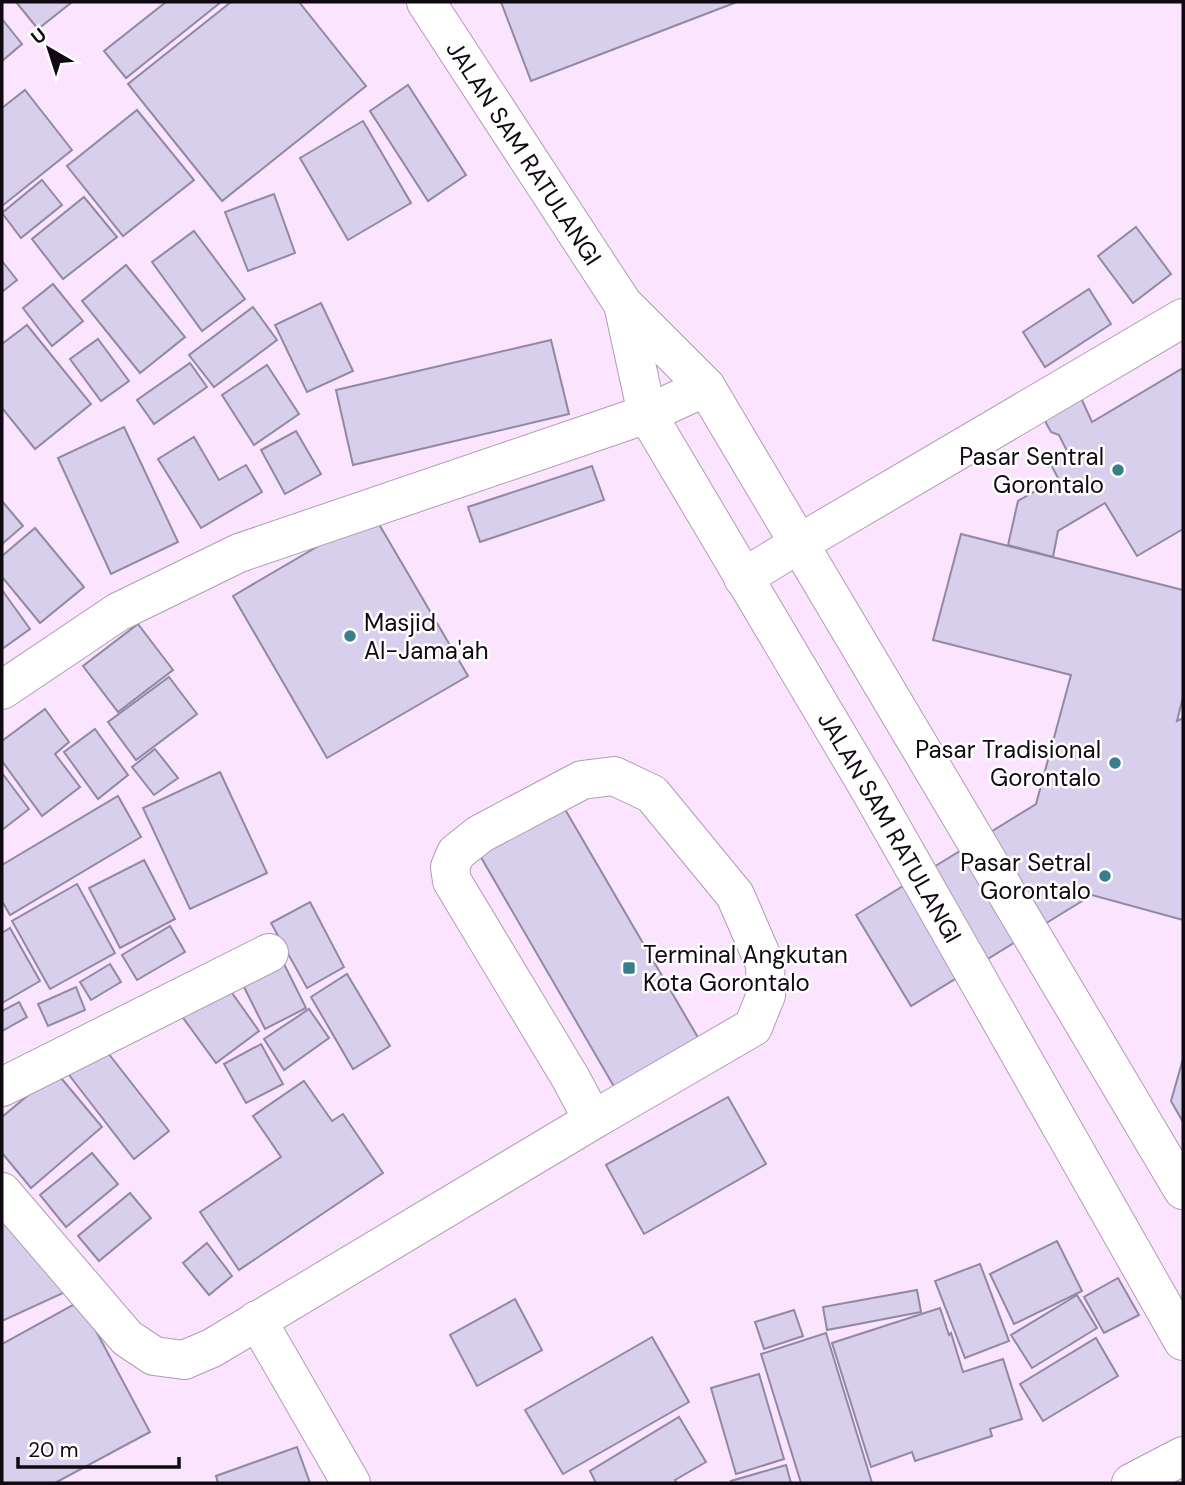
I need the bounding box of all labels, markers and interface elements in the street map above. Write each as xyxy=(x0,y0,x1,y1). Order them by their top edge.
north arrow xyxy=(14,14,84,84)
text: U xyxy=(26,22,52,50)
street label: JALAN SAM RATULANGI xyxy=(440,35,609,271)
place label: Pasar Sentral Gorontalo xyxy=(959,441,1104,500)
marker: Pasar Sentral Gorontalo xyxy=(1110,462,1126,478)
place label: Masjid Al-Jama'ah xyxy=(364,607,488,666)
marker: Masjid Al-Jama'ah xyxy=(342,628,358,644)
street label: JALAN SAM RATULANGI xyxy=(811,706,969,948)
place label: Pasar Tradisional Gorontalo xyxy=(915,734,1101,793)
marker: Pasar Tradisional Gorontalo xyxy=(1107,755,1123,771)
place label: Pasar Setral Gorontalo xyxy=(960,847,1091,906)
marker: Pasar Setral Gorontalo xyxy=(1097,868,1113,884)
place label: Terminal Angkutan Kota Gorontalo xyxy=(643,939,848,998)
marker: Terminal Angkutan Kota Gorontalo xyxy=(621,960,637,976)
scale bar xyxy=(18,1426,178,1470)
text: 20 m xyxy=(28,1436,79,1464)

